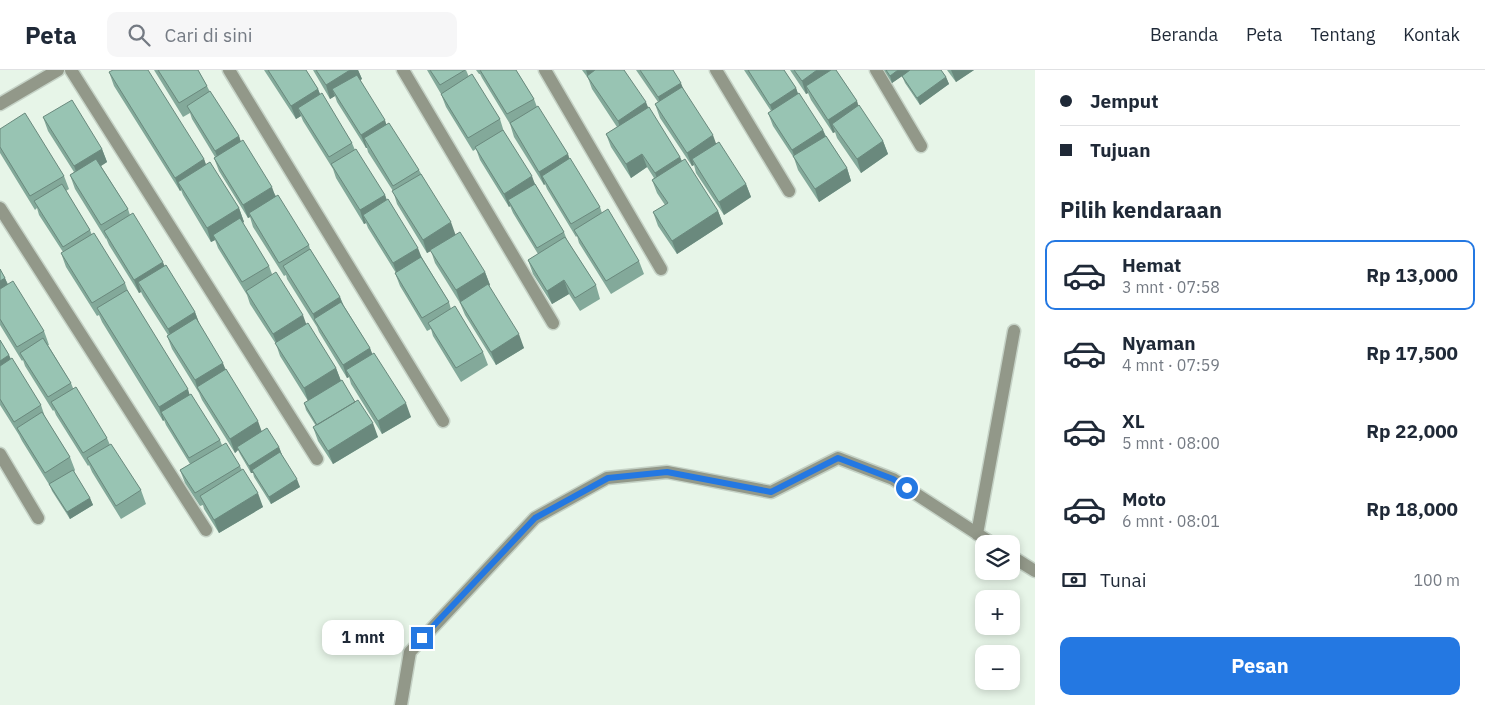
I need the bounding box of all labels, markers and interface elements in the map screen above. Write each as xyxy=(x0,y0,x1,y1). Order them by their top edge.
search box xyxy=(107,12,457,57)
text: Peta xyxy=(25,19,77,51)
icon: search xyxy=(125,21,153,49)
text: Cari di sini xyxy=(165,23,253,47)
text: Beranda xyxy=(1150,23,1218,46)
text: Peta xyxy=(1246,23,1282,46)
text: Tentang xyxy=(1310,23,1375,46)
text: Kontak xyxy=(1403,23,1460,46)
text: Jemput xyxy=(1090,89,1158,113)
text: Tujuan xyxy=(1090,138,1150,162)
text: Pilih kendaraan xyxy=(1060,195,1222,224)
icon: car xyxy=(1062,253,1107,298)
text: Hemat xyxy=(1122,253,1181,277)
text: Rp 13,000 xyxy=(1366,263,1458,287)
text: 3 mnt · 07:58 xyxy=(1122,277,1220,297)
icon: car xyxy=(1062,331,1107,376)
text: Nyaman xyxy=(1122,331,1196,355)
text: Rp 17,500 xyxy=(1366,341,1458,365)
text: 4 mnt · 07:59 xyxy=(1122,355,1220,375)
icon: car xyxy=(1062,409,1107,454)
text: XL xyxy=(1122,409,1145,433)
text: Rp 22,000 xyxy=(1366,419,1458,443)
text: 5 mnt · 08:00 xyxy=(1122,433,1220,453)
route start xyxy=(896,477,918,499)
icon: car xyxy=(1062,487,1107,532)
text: Moto xyxy=(1122,487,1166,511)
text: Rp 18,000 xyxy=(1366,497,1458,521)
text: 6 mnt · 08:01 xyxy=(1122,511,1220,531)
map controls xyxy=(975,535,1020,690)
button: layers xyxy=(975,535,1020,580)
icon: cash xyxy=(1060,566,1088,594)
text: Tunai xyxy=(1100,568,1146,592)
text: 100 m xyxy=(1413,570,1460,590)
button: + xyxy=(975,590,1020,635)
callout: 1 mnt xyxy=(322,620,404,656)
text: 1 mnt xyxy=(341,627,385,647)
route end xyxy=(411,627,433,649)
button: Pesan xyxy=(1060,637,1460,695)
button: − xyxy=(975,645,1020,690)

